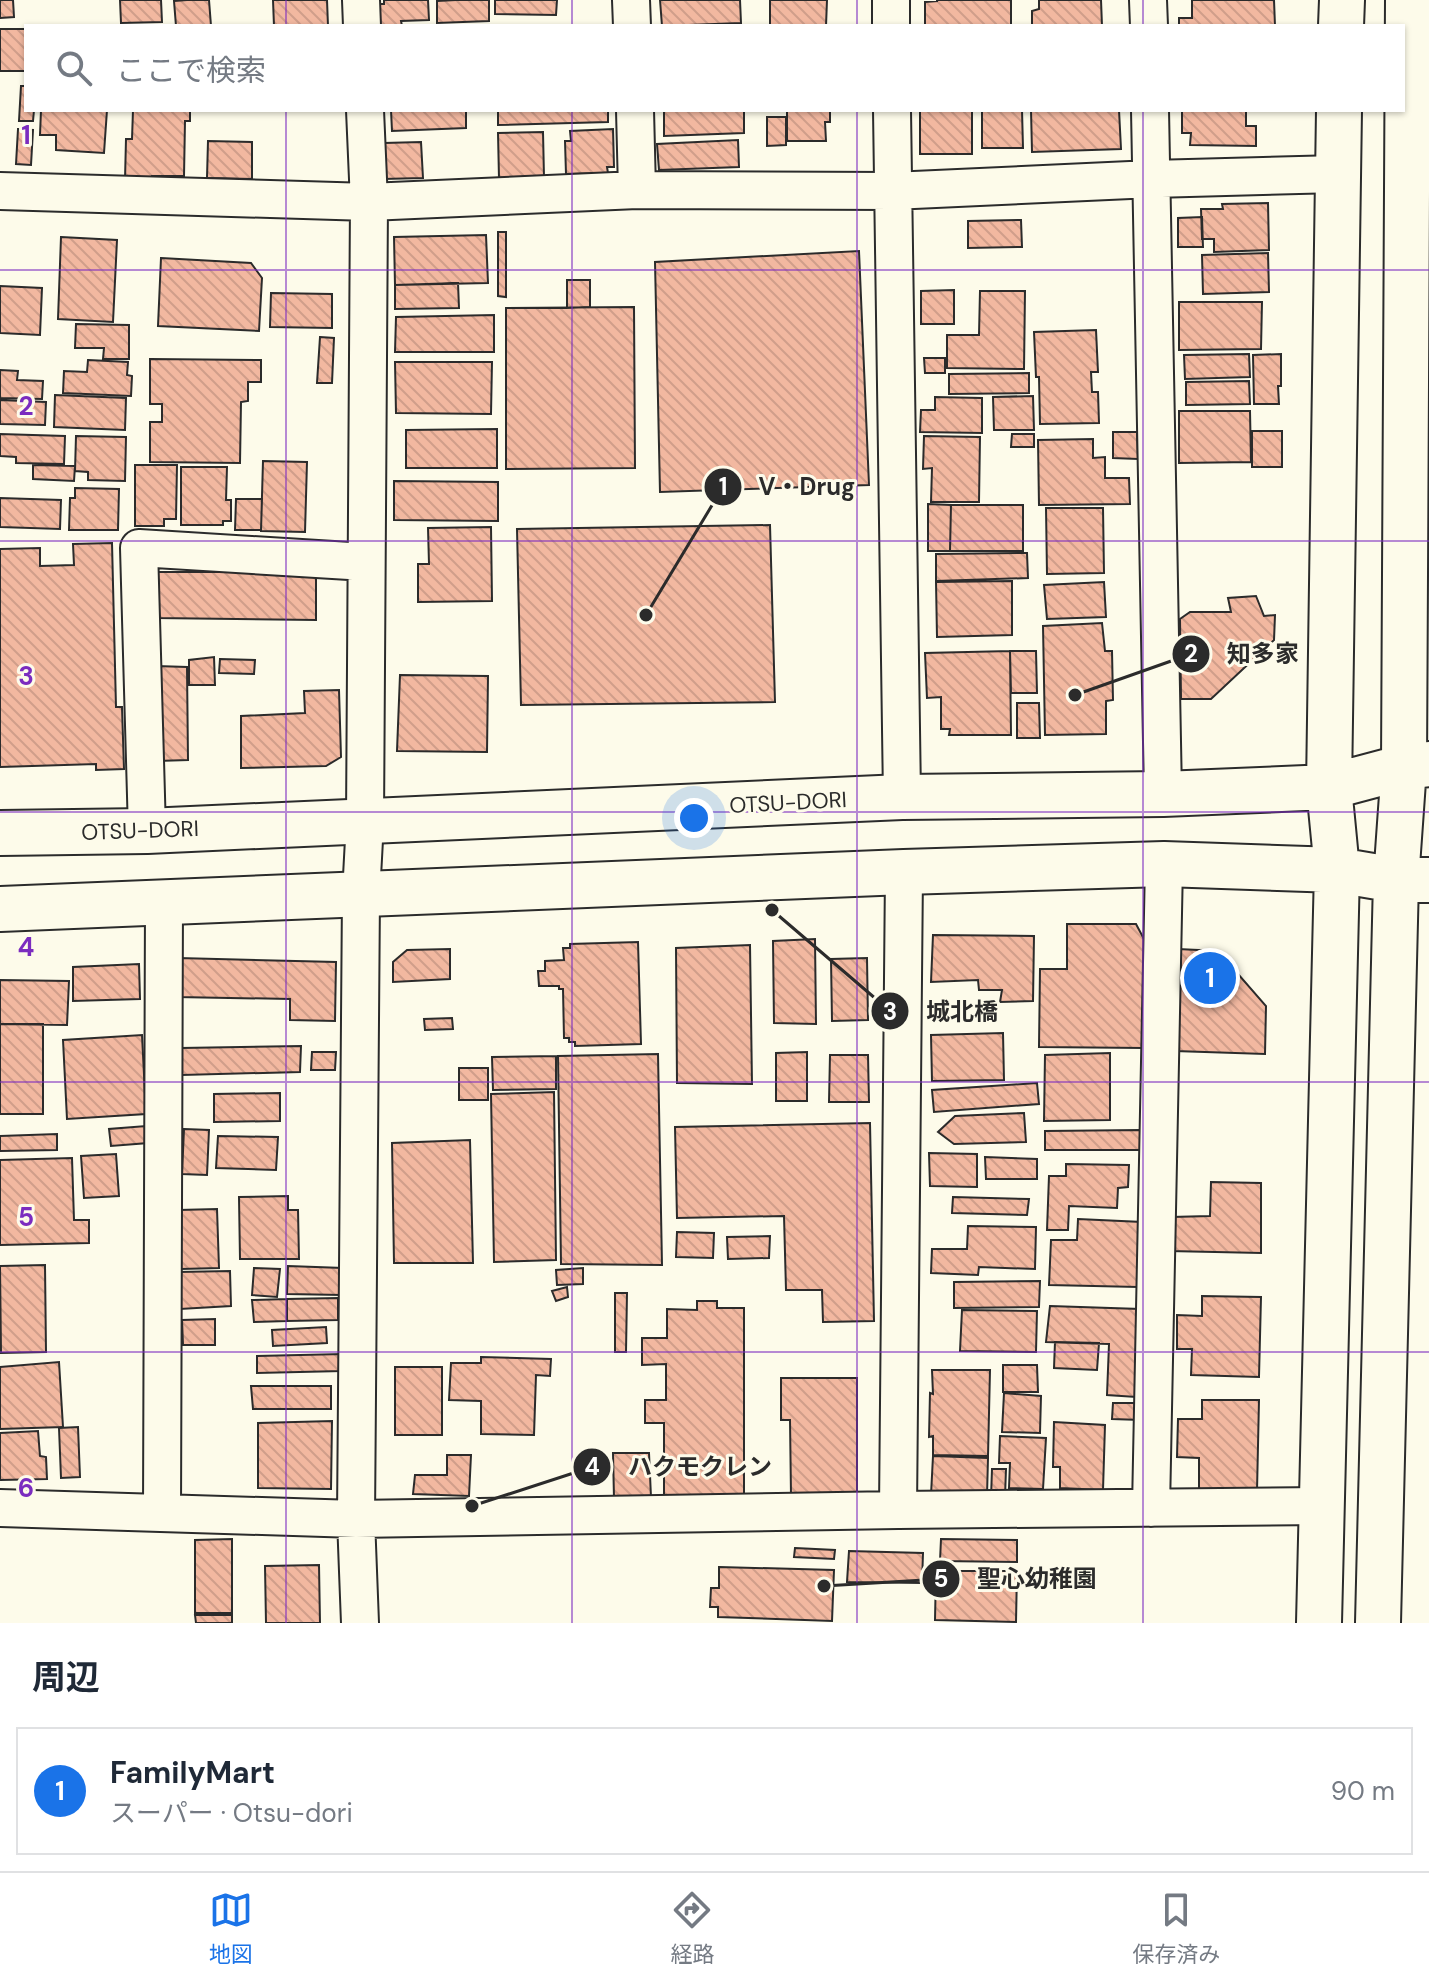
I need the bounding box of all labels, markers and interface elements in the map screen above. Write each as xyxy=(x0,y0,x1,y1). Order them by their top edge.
search box xyxy=(24,24,1405,112)
icon: search xyxy=(52,46,96,90)
text: ここで検索 xyxy=(116,51,266,90)
text: 1 xyxy=(21,118,31,152)
text: 2 xyxy=(18,389,34,423)
callout: V・Drug xyxy=(703,463,872,511)
text: 1 xyxy=(719,471,727,502)
text: V・Drug xyxy=(759,471,855,502)
callout: 知多家 xyxy=(1171,630,1315,678)
text: 2 xyxy=(1184,638,1198,669)
text: 知多家 xyxy=(1227,638,1299,669)
text: 3 xyxy=(18,659,34,693)
street label: OTSU-DORI xyxy=(729,785,848,820)
your location xyxy=(674,798,714,838)
street label: OTSU-DORI xyxy=(81,814,199,847)
text: 4 xyxy=(18,930,34,964)
pin: 1 xyxy=(1184,948,1236,1008)
callout: 城北橋 xyxy=(870,987,1014,1035)
text: 3 xyxy=(883,996,897,1027)
text: 城北橋 xyxy=(926,996,998,1027)
text: 5 xyxy=(18,1200,34,1234)
callout: ハクモクレン xyxy=(572,1443,788,1491)
text: 4 xyxy=(584,1451,600,1482)
text: ハクモクレン xyxy=(628,1451,772,1482)
text: 6 xyxy=(18,1471,34,1505)
callout: 聖心幼稚園 xyxy=(921,1555,1113,1603)
text: 5 xyxy=(934,1563,948,1594)
text: 聖心幼稚園 xyxy=(977,1563,1097,1594)
text: 周辺 xyxy=(32,1655,100,1700)
text: FamilyMart xyxy=(110,1753,275,1792)
text: 1 xyxy=(55,1774,65,1808)
text: 90 m xyxy=(1331,1774,1395,1808)
text: スーパー · Otsu-dori xyxy=(110,1796,353,1830)
tab: 地図 xyxy=(209,1888,253,1969)
tab: 経路 xyxy=(670,1888,714,1969)
tab: 保存済み xyxy=(1132,1888,1220,1969)

